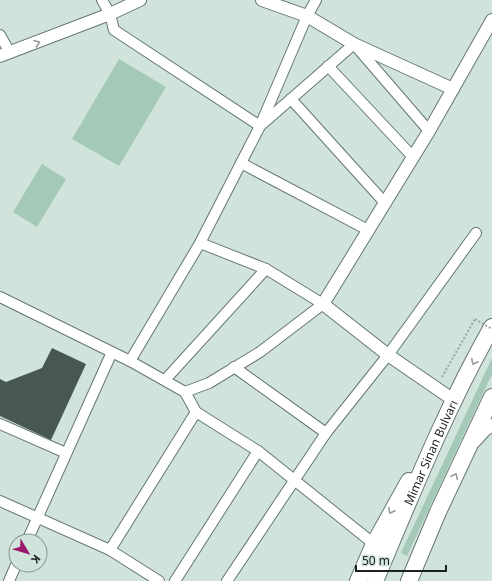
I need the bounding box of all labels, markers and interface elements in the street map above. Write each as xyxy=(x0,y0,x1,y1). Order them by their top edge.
one-way arrow xyxy=(33,39,40,47)
one-way arrow xyxy=(471,357,479,365)
street label: Mimar Sinan Bulvarı xyxy=(399,397,461,508)
one-way arrow xyxy=(450,473,458,481)
one-way arrow xyxy=(389,507,396,515)
north arrow xyxy=(8,533,48,573)
scale bar xyxy=(356,547,446,573)
text: K xyxy=(28,552,44,568)
text: 50 m xyxy=(362,552,390,569)

